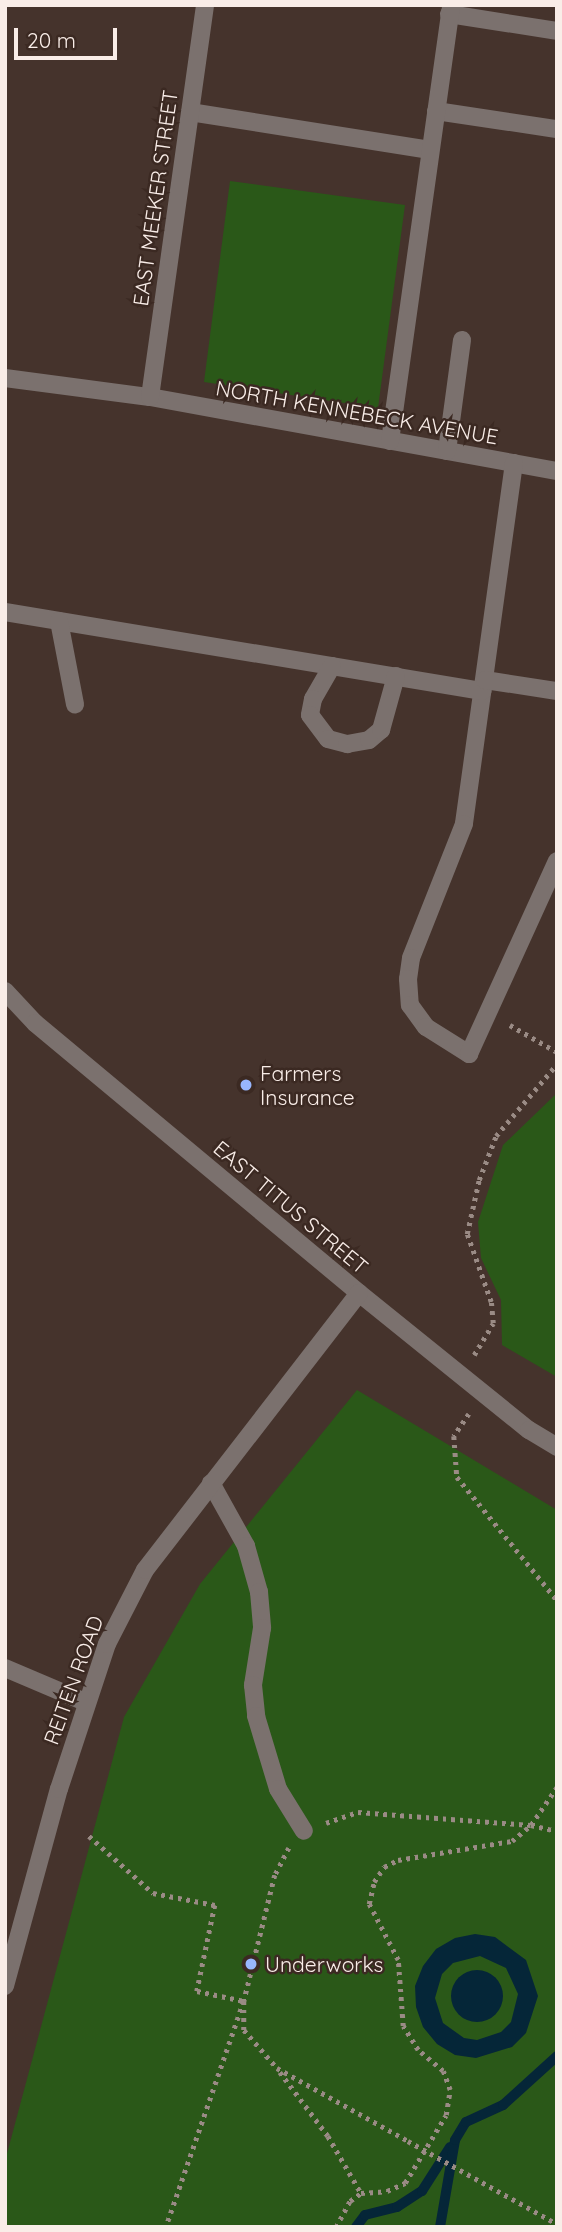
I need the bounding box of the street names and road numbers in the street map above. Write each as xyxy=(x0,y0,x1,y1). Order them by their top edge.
street label: EAST MEEKER STREET xyxy=(127,88,183,308)
street label: NORTH KENNEBECK AVENUE xyxy=(214,375,500,449)
street label: EAST TITUS STREET xyxy=(209,1135,373,1279)
street label: REITEN ROAD xyxy=(38,1612,108,1748)

